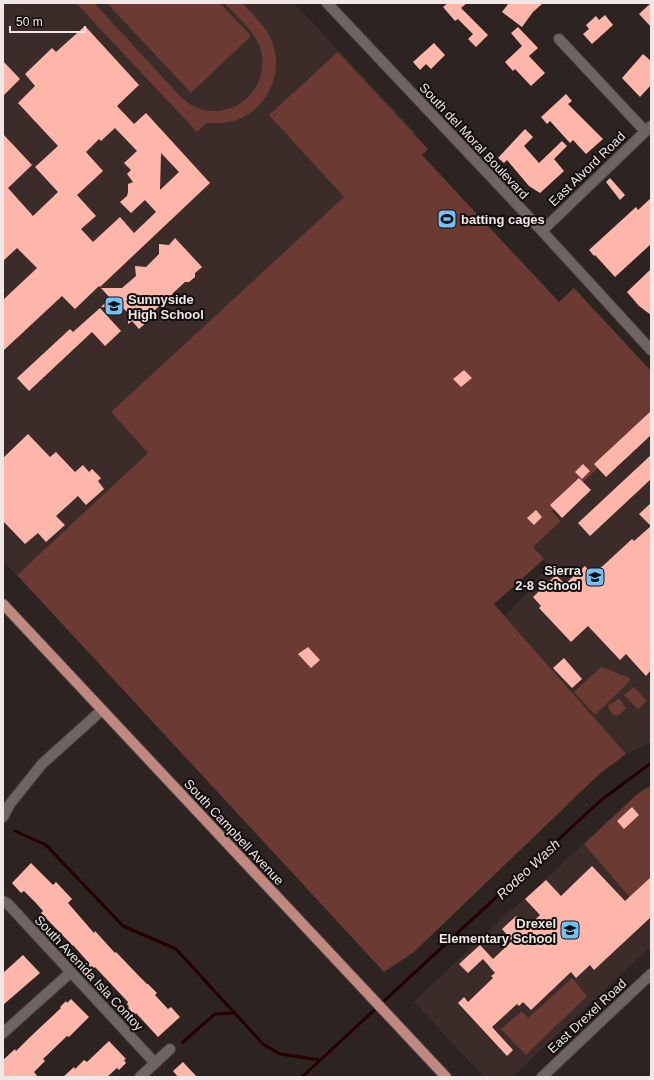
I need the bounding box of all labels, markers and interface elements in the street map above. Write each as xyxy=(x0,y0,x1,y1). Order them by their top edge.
scale bar xyxy=(10,8,85,34)
text: 50 m xyxy=(16,15,43,29)
street label: South del Moral Boulevard xyxy=(416,80,532,202)
street label: East Alvord Road xyxy=(546,129,628,209)
sports icon: batting cages xyxy=(436,208,458,230)
place label: batting cages xyxy=(461,212,545,227)
place label: Sunnyside High School xyxy=(128,292,204,322)
school or university icon: Sunnyside High School xyxy=(103,295,125,317)
place label: Sierra 2-8 School xyxy=(515,563,582,593)
school or university icon: Sierra 2-8 School xyxy=(584,566,606,588)
street label: South Campbell Avenue xyxy=(181,776,287,888)
water label: Rodeo Wash xyxy=(493,835,563,902)
street label: South Avenida Isla Contoy xyxy=(32,912,147,1034)
place label: Drexel Elementary School xyxy=(439,916,556,946)
school or university icon: Drexel Elementary School xyxy=(559,919,581,941)
street label: East Drexel Road xyxy=(545,976,629,1056)

